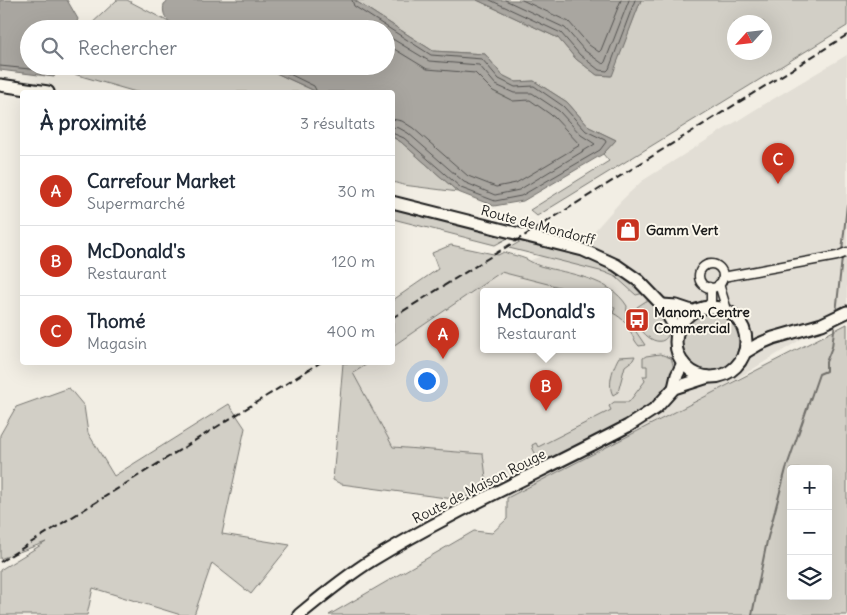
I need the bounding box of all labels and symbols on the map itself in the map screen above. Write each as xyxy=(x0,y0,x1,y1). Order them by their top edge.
north arrow xyxy=(727,15,772,60)
pin: C xyxy=(762,143,794,184)
street label: Route de Mondorff xyxy=(479,201,597,249)
shop icon: Gamm Vert xyxy=(615,217,641,243)
place label: Gamm Vert xyxy=(646,221,718,239)
place label: Manom, Centre Commercial xyxy=(654,303,750,337)
bus stop icon: Manom, Centre Commercial xyxy=(624,307,650,333)
pin: A xyxy=(427,318,459,359)
your location xyxy=(414,368,440,394)
pin: B xyxy=(530,370,562,411)
street label: Route de Maison Rouge xyxy=(409,444,549,528)

